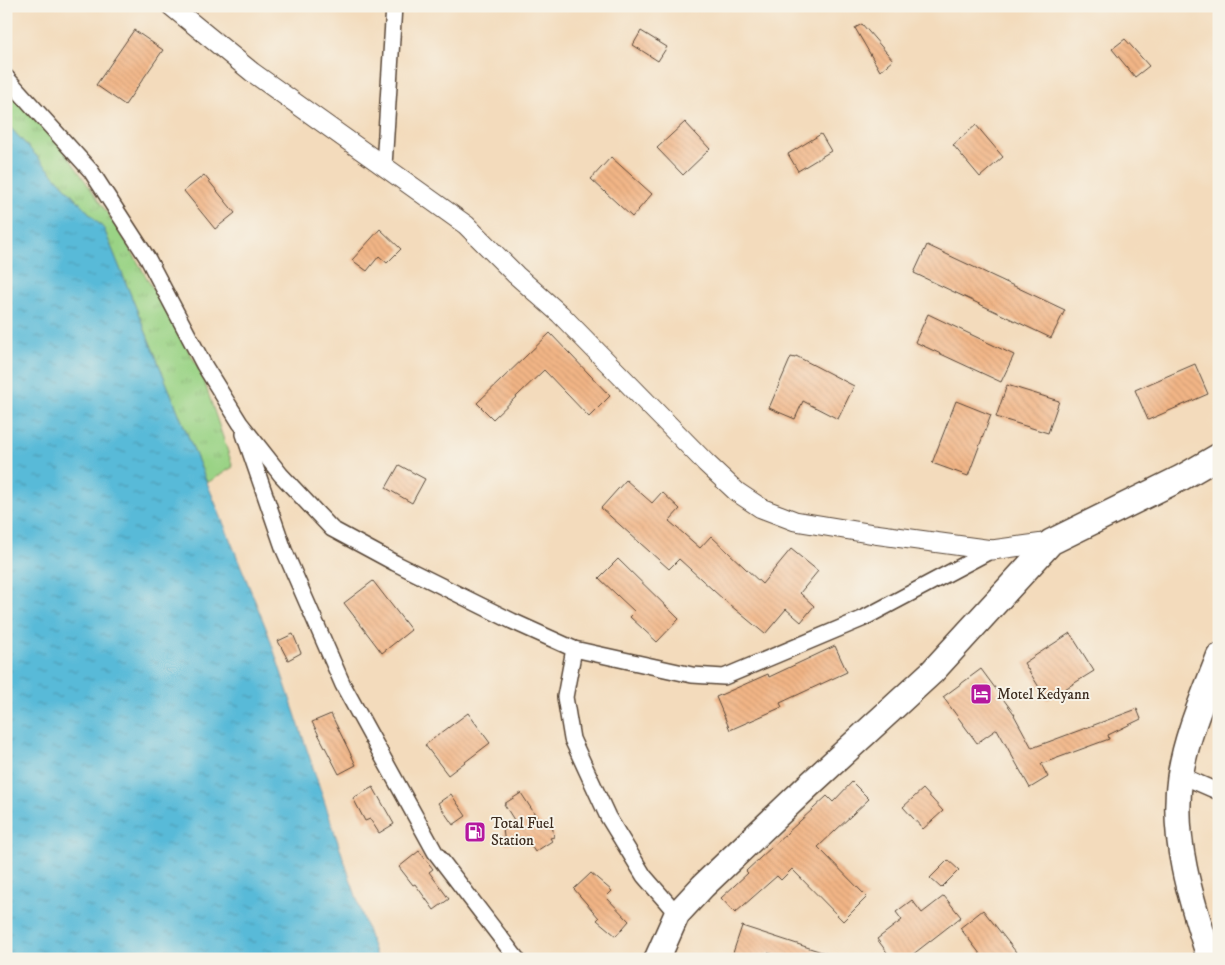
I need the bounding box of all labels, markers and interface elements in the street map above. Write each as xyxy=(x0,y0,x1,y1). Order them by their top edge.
hotel icon: Motel Kedyann xyxy=(969,682,993,706)
place label: Motel Kedyann xyxy=(997,685,1090,704)
place label: Total Fuel Station xyxy=(491,814,554,850)
fuel station icon: Total Fuel Station xyxy=(463,820,487,844)

